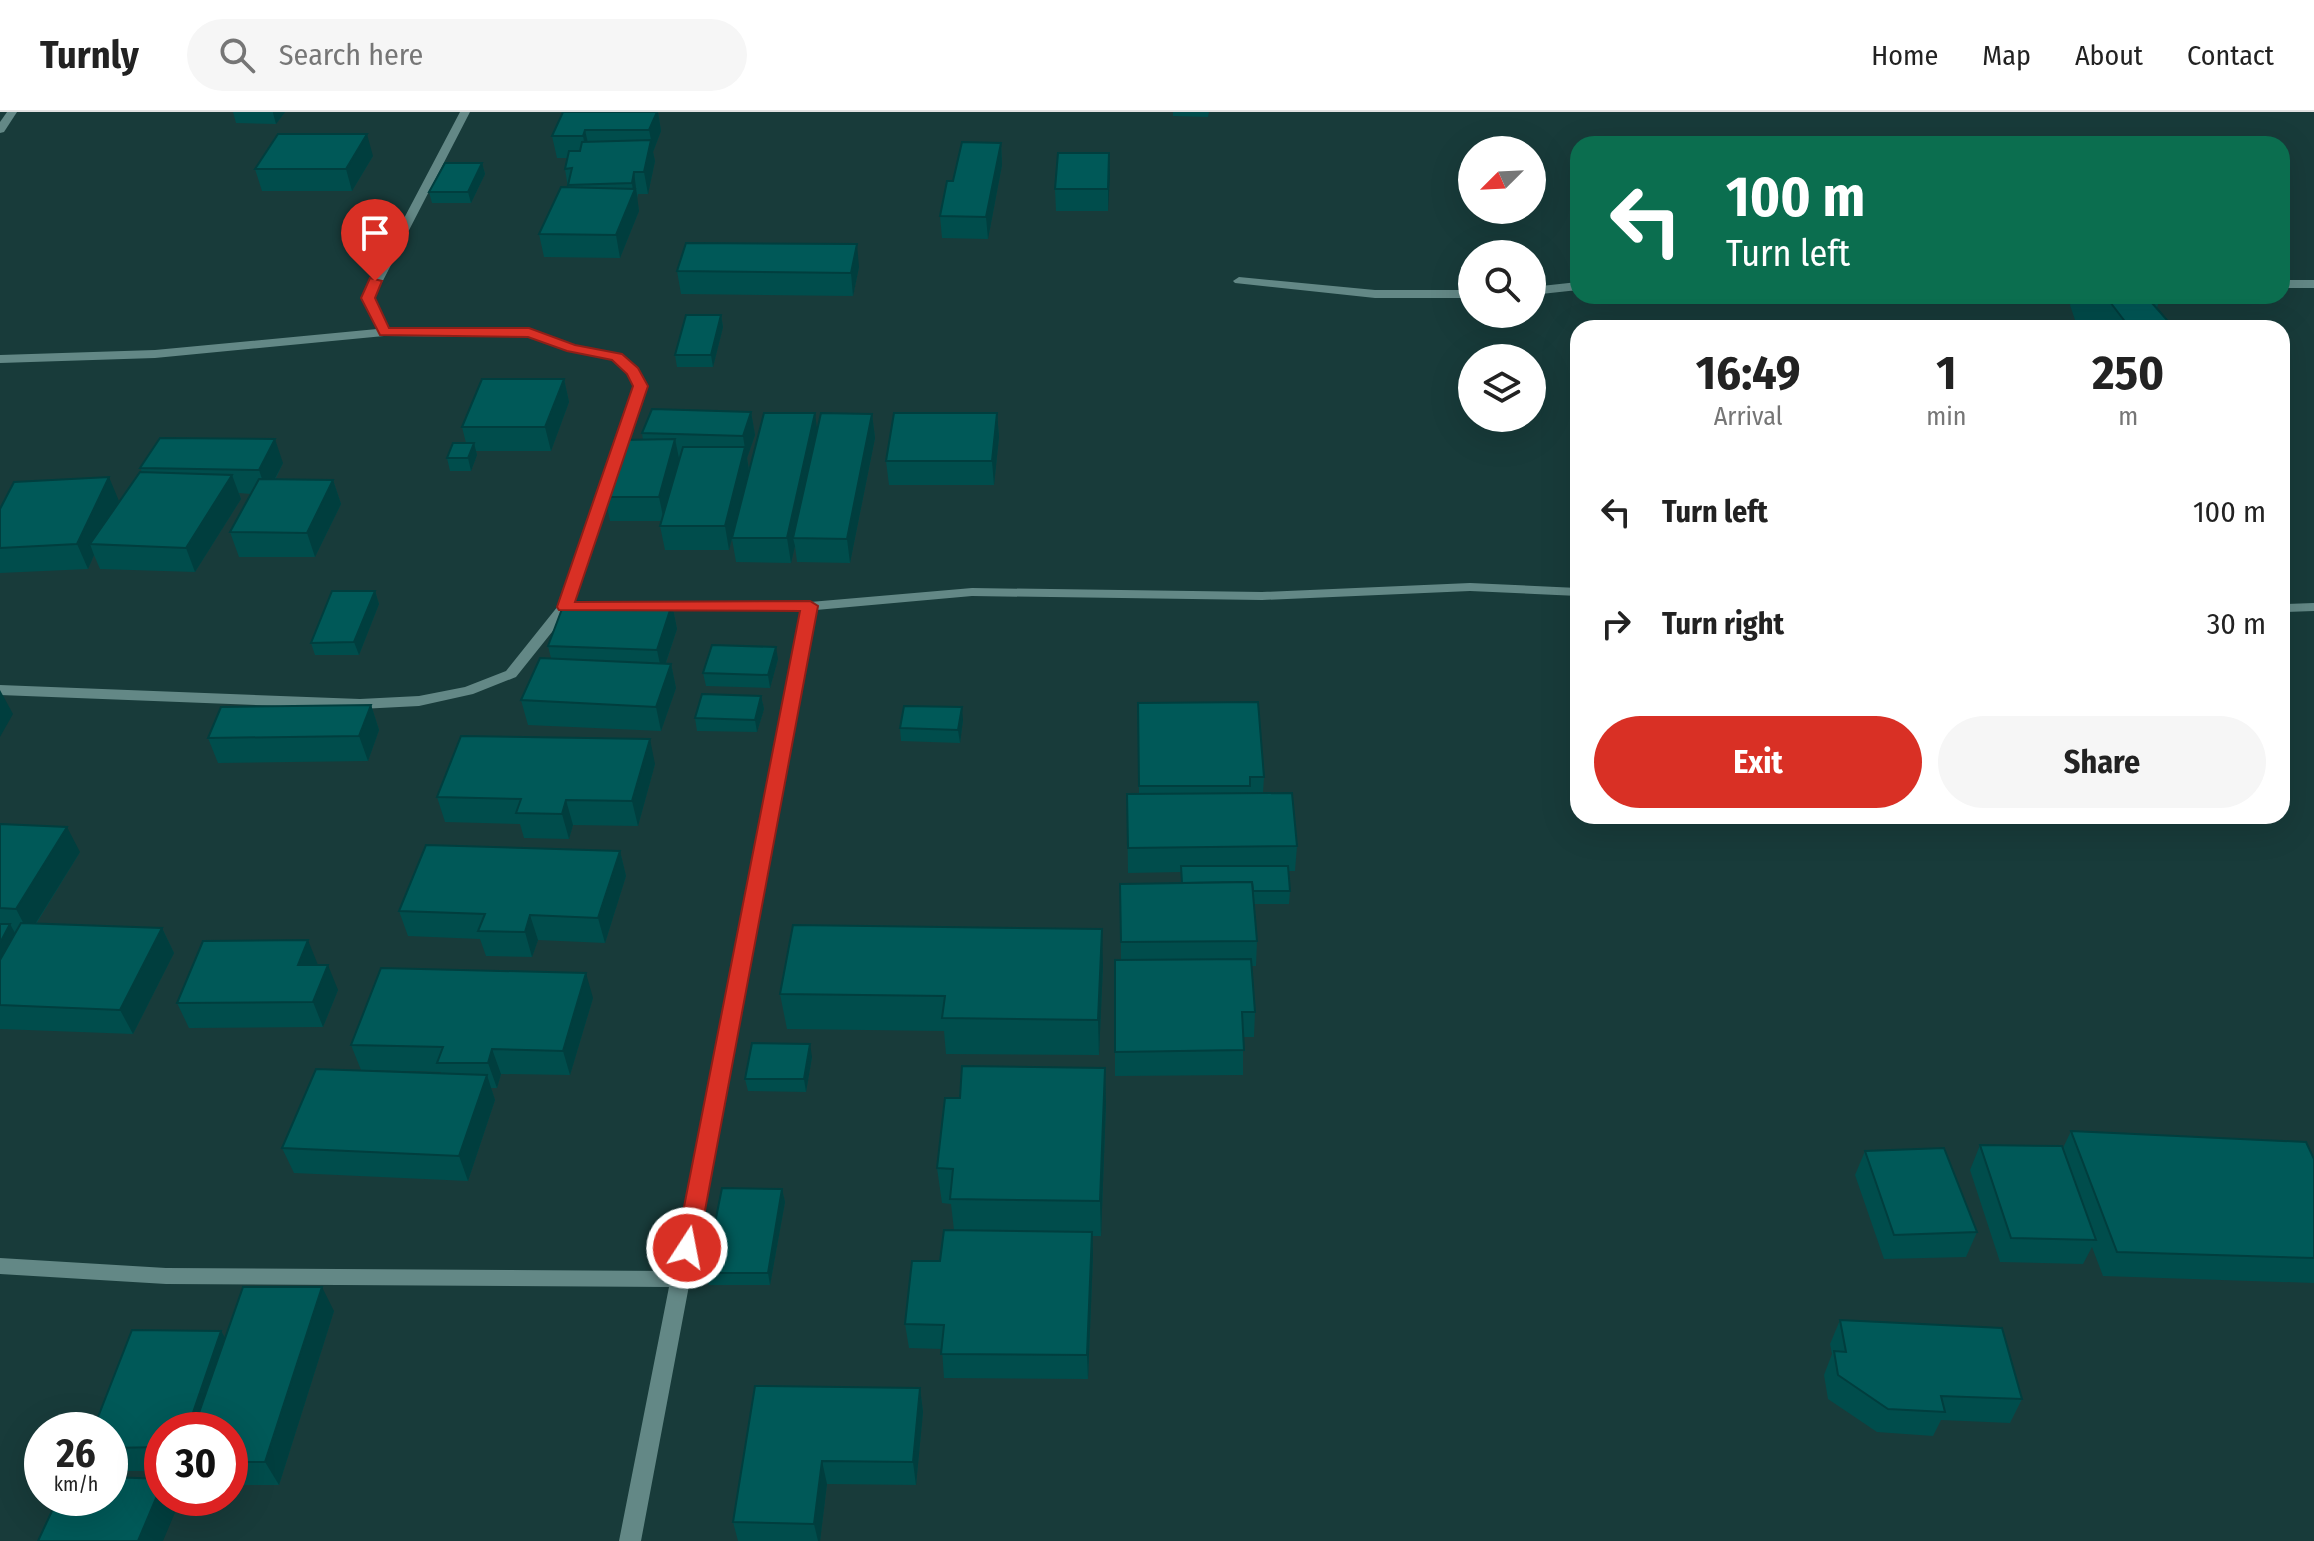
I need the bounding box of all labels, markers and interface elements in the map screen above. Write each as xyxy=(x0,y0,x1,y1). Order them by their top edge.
search box xyxy=(187,19,747,91)
text: Turnly xyxy=(40,32,139,78)
icon: search xyxy=(215,33,259,77)
text: Search here xyxy=(279,37,423,73)
text: Home xyxy=(1871,39,1938,72)
text: Map xyxy=(1982,39,2031,72)
text: About xyxy=(2075,39,2143,72)
text: Contact xyxy=(2187,39,2274,72)
north arrow xyxy=(1458,136,1546,224)
map controls xyxy=(1458,136,1546,432)
text: 100 m xyxy=(1726,164,1865,231)
icon: left xyxy=(1594,168,1698,272)
pin xyxy=(341,199,409,281)
icon: arrive xyxy=(353,211,397,255)
text: Turn left xyxy=(1726,232,1850,276)
button: search xyxy=(1458,240,1546,328)
button: layers xyxy=(1458,344,1546,432)
text: 16:49 xyxy=(1696,344,1801,402)
text: 1 xyxy=(1936,344,1957,402)
text: 250 xyxy=(2092,344,2164,402)
text: Arrival xyxy=(1714,401,1783,432)
text: min xyxy=(1926,401,1967,432)
text: m xyxy=(2118,401,2138,432)
icon: left xyxy=(1594,490,1638,534)
text: Turn left xyxy=(1662,494,1768,530)
text: 100 m xyxy=(2193,494,2266,530)
icon: right xyxy=(1594,602,1638,646)
text: Turn right xyxy=(1662,606,1784,642)
text: 30 m xyxy=(2207,606,2266,642)
button: Exit xyxy=(1594,716,1922,808)
button: Share xyxy=(1938,716,2266,808)
position arrow xyxy=(645,1206,729,1290)
speed limit sign: 30 xyxy=(144,1412,248,1516)
text: 26 xyxy=(56,1430,96,1478)
text: km/h xyxy=(54,1472,98,1496)

